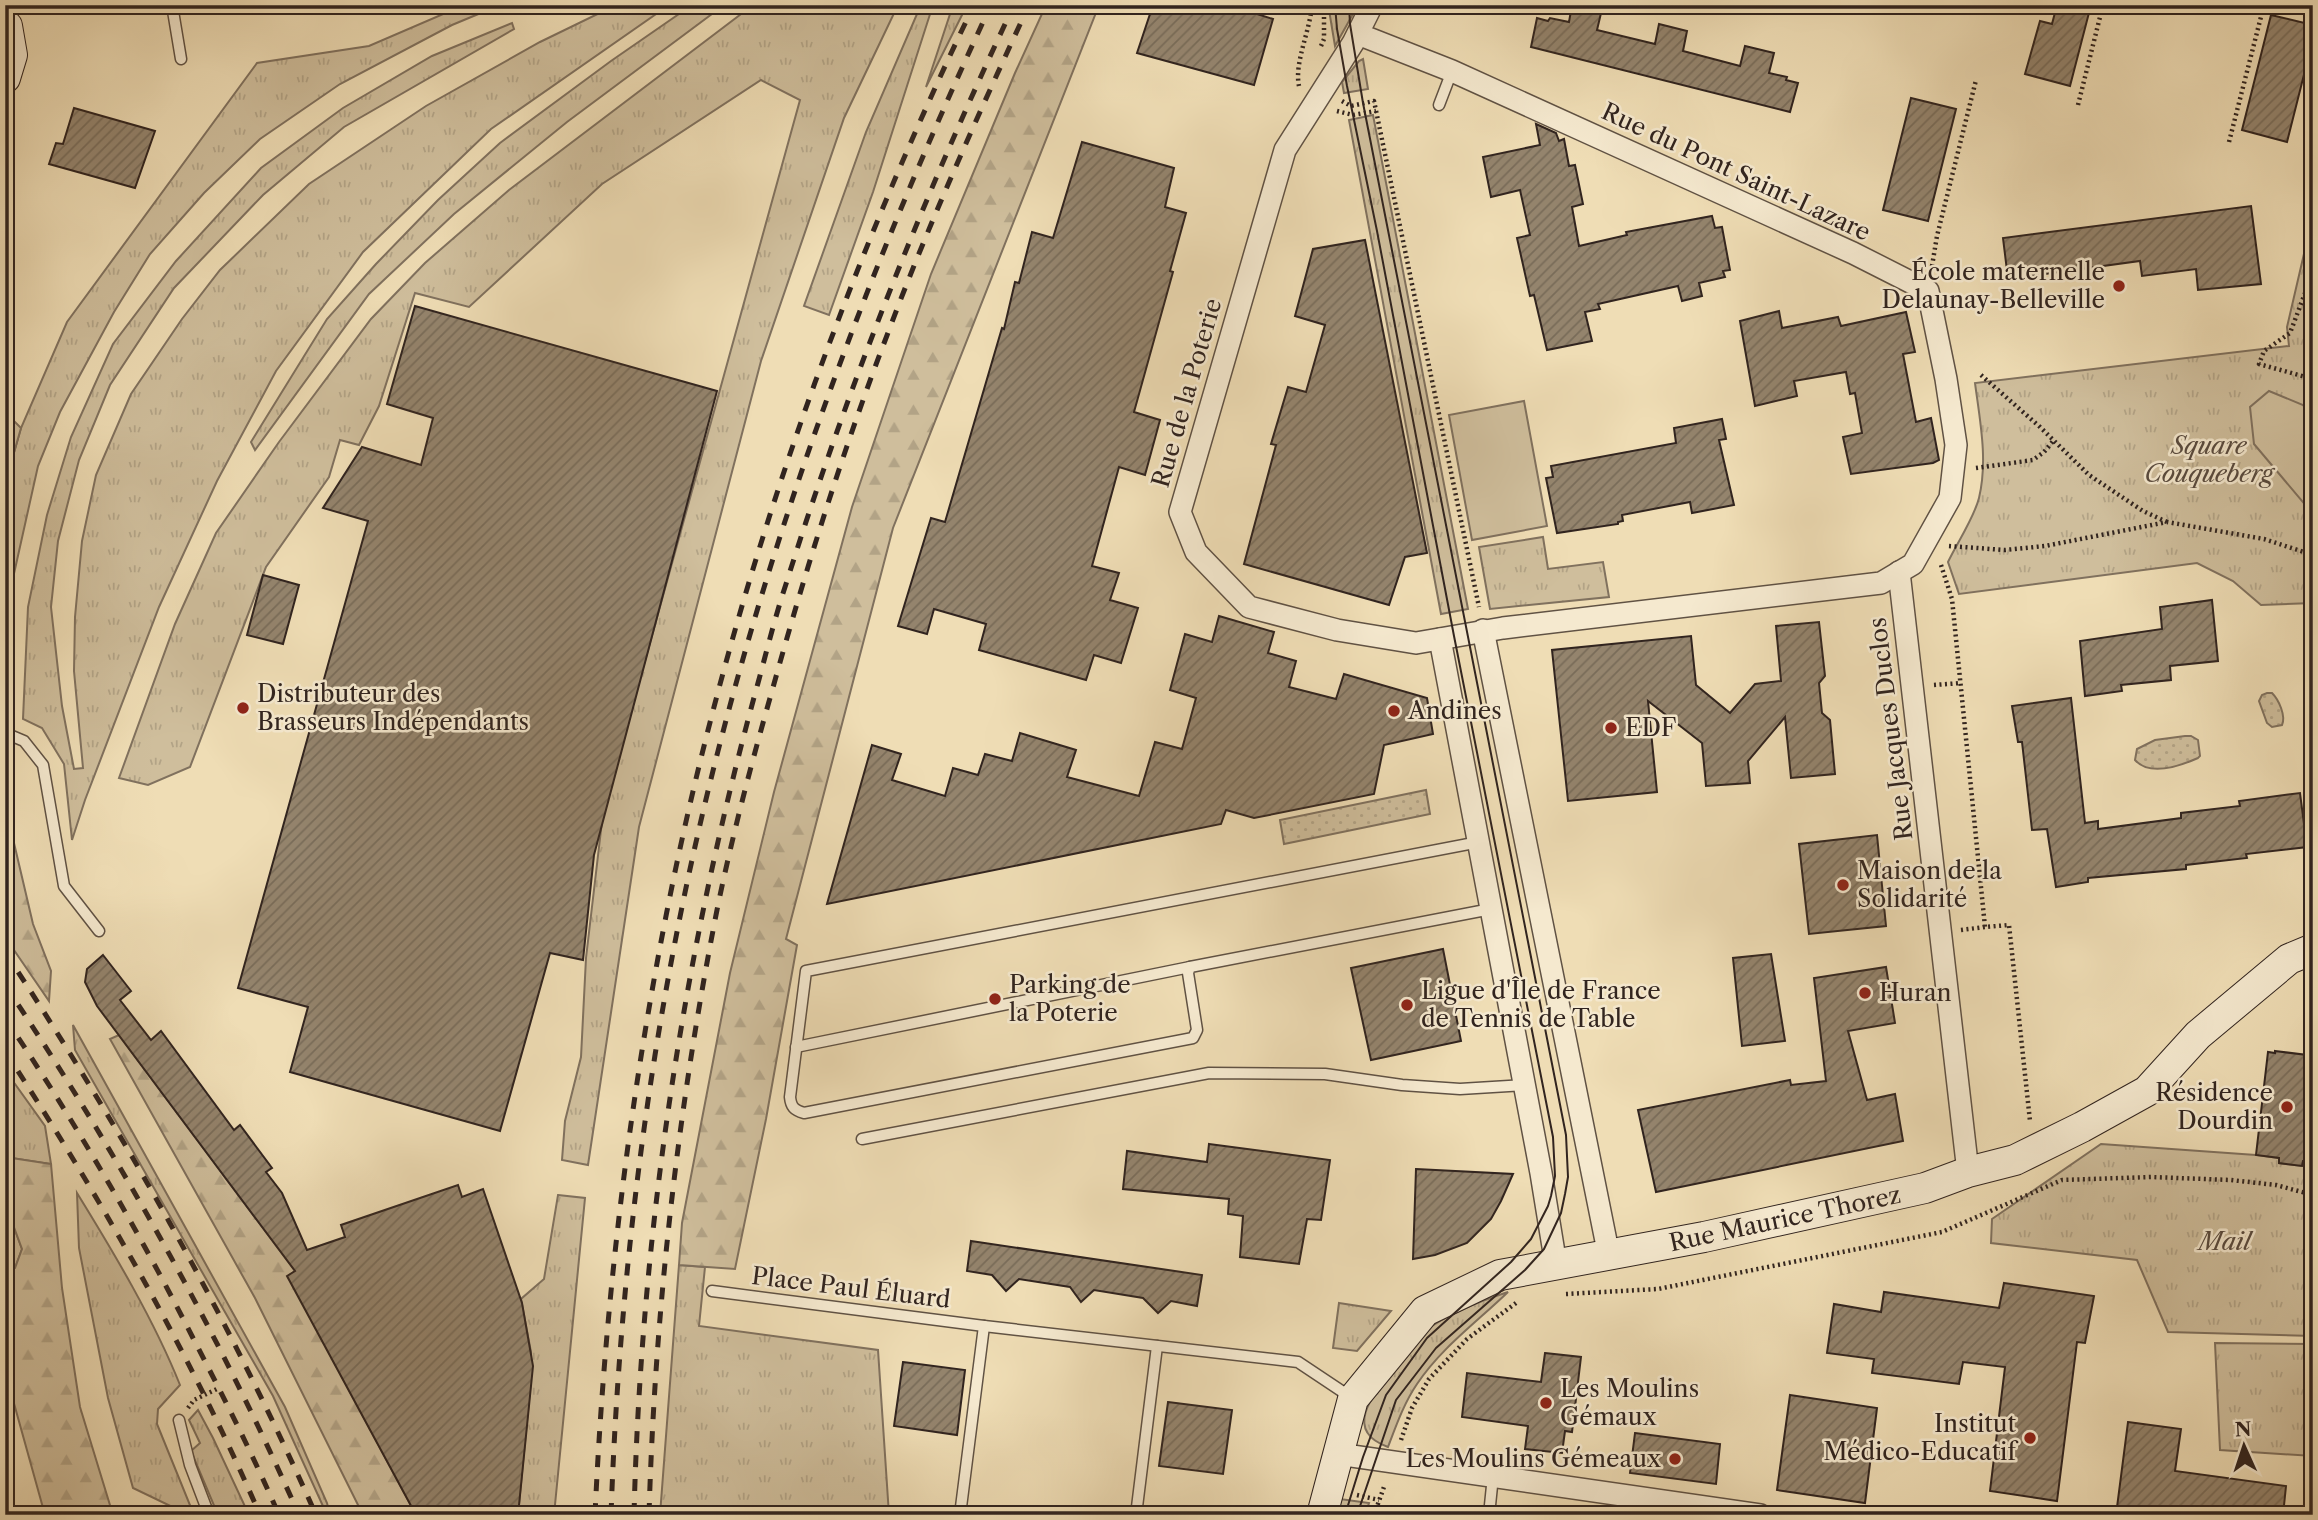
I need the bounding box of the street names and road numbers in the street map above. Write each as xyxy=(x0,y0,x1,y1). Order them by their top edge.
street label: Rue du Pont Saint-Lazare xyxy=(1597,96,1875,247)
street label: Rue de la Poterie xyxy=(1146,295,1227,491)
street label: Rue Jacques Duclos xyxy=(1862,616,1919,842)
street label: Rue Maurice Thorez xyxy=(1666,1180,1903,1257)
street label: Place Paul Éluard xyxy=(750,1261,953,1314)

